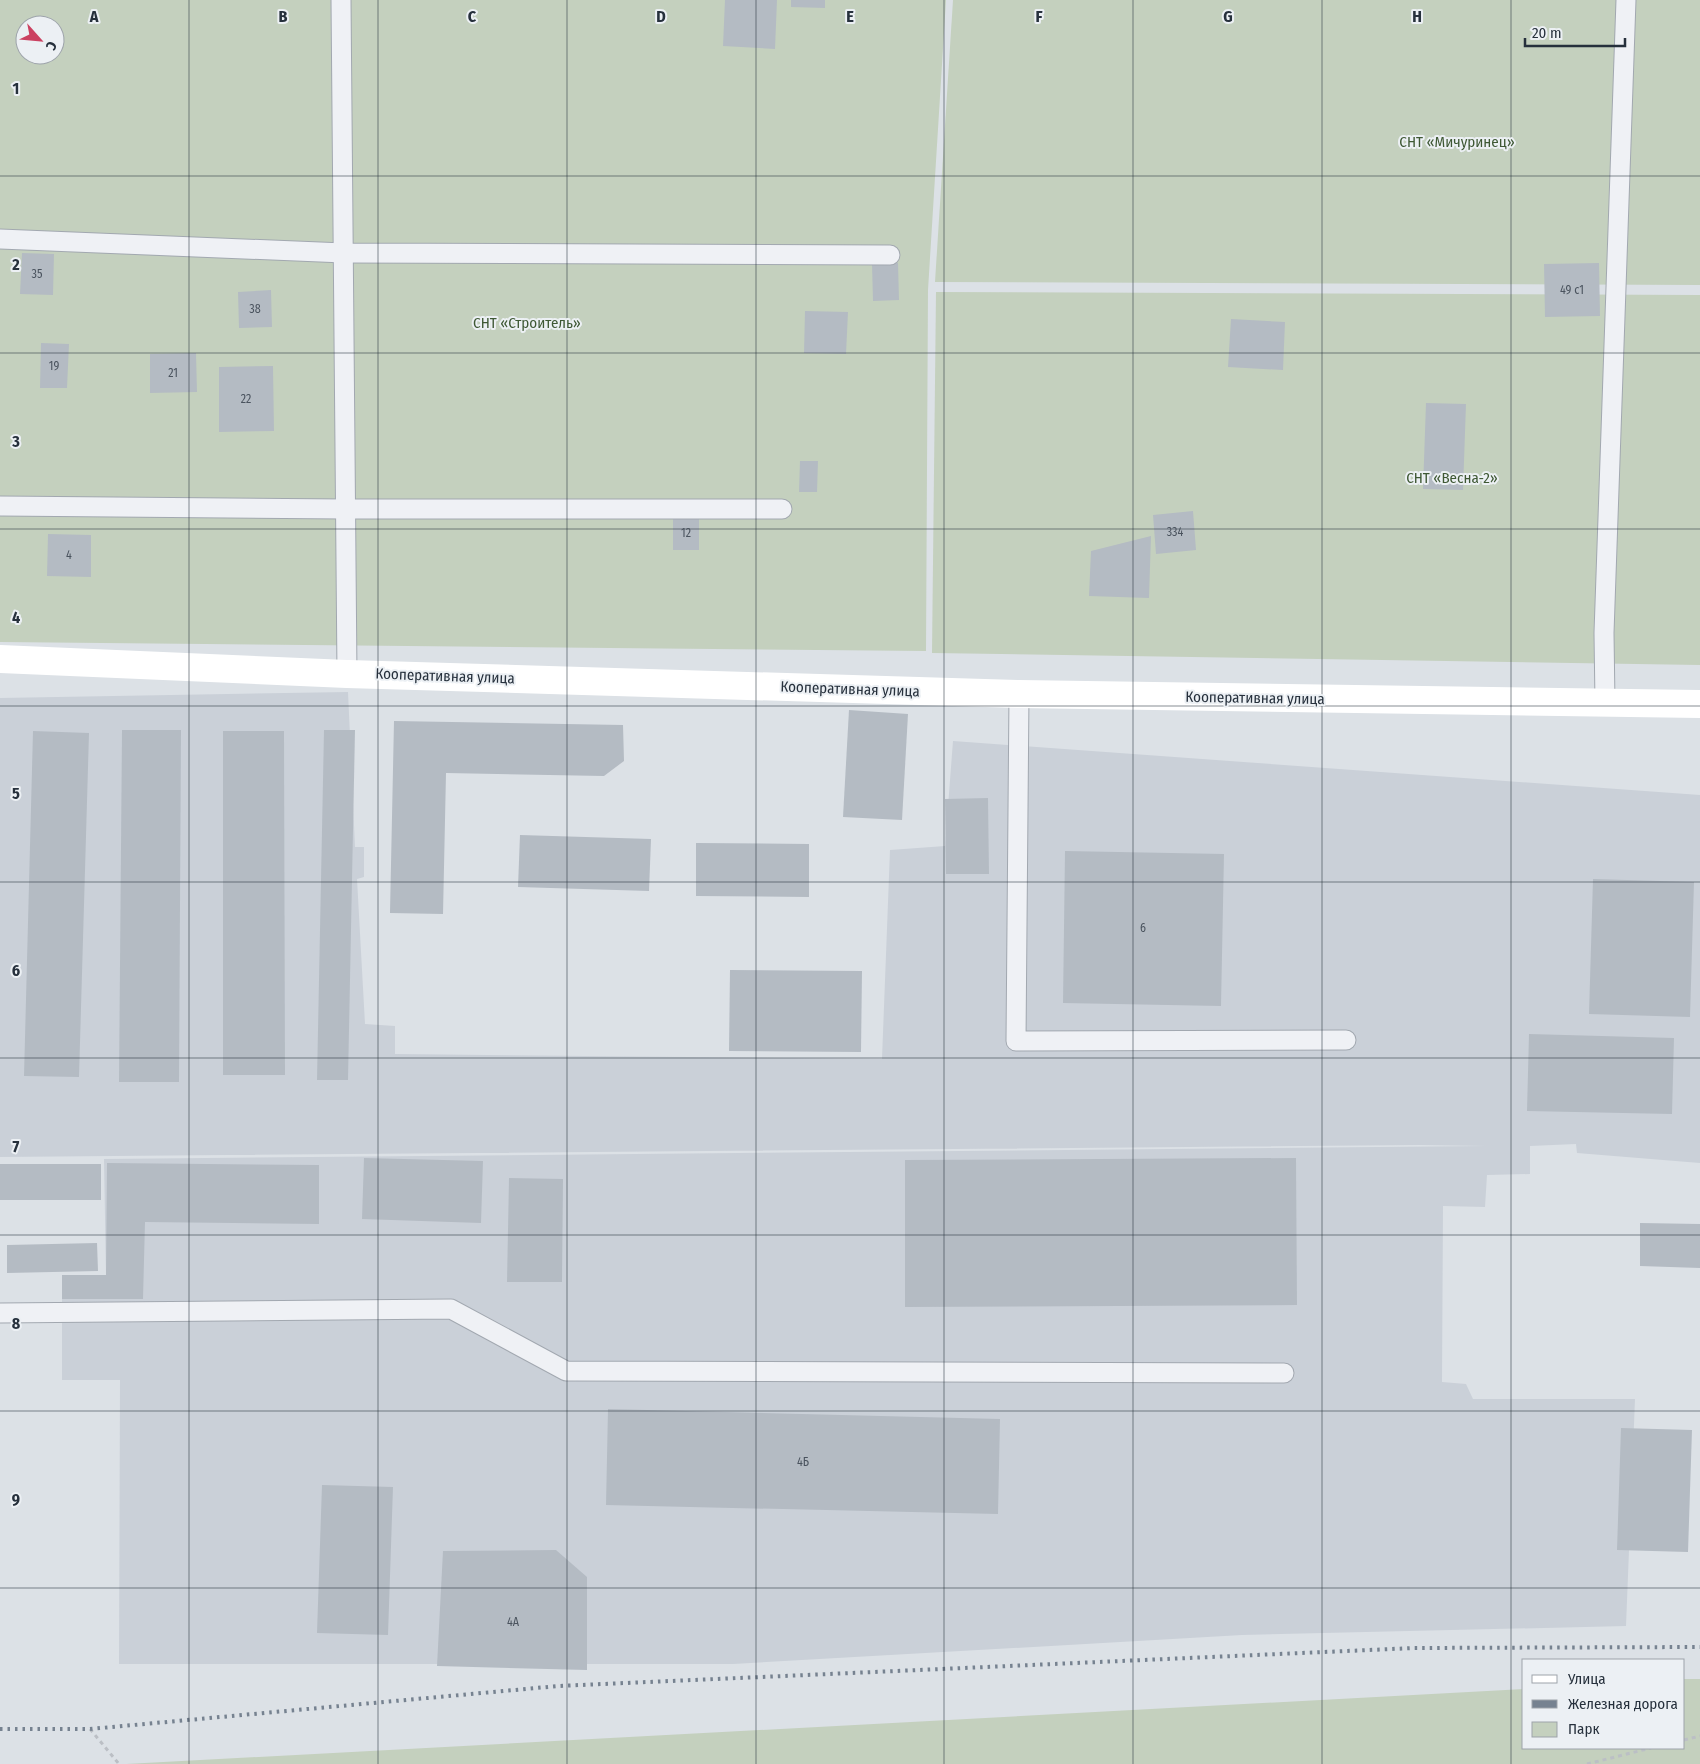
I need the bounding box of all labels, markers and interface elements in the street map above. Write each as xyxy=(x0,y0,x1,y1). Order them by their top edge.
text: A xyxy=(89,7,99,26)
text: B xyxy=(279,7,288,26)
text: C xyxy=(468,7,477,26)
text: D xyxy=(656,7,666,26)
text: E xyxy=(846,7,854,26)
text: F xyxy=(1035,7,1043,26)
text: G xyxy=(1223,7,1233,26)
text: H xyxy=(1412,7,1422,26)
north arrow xyxy=(15,15,65,65)
scale bar xyxy=(1525,15,1625,47)
text: 20 m xyxy=(1532,24,1562,42)
text: С xyxy=(42,39,60,53)
text: 1 xyxy=(13,79,19,98)
park label: СНТ «Мичуринец» xyxy=(1399,133,1515,151)
text: 2 xyxy=(11,255,20,274)
house number: 35 xyxy=(32,267,43,281)
house number: 49 с1 xyxy=(1560,283,1584,297)
house number: 38 xyxy=(249,302,261,316)
park label: СНТ «Строитель» xyxy=(473,314,581,332)
house number: 19 xyxy=(49,359,59,373)
house number: 21 xyxy=(168,366,178,380)
house number: 22 xyxy=(241,392,251,406)
text: 3 xyxy=(11,432,20,451)
park label: СНТ «Весна-2» xyxy=(1406,469,1498,487)
house number: 334 xyxy=(1167,525,1183,539)
house number: 12 xyxy=(681,526,691,540)
house number: 4 xyxy=(66,548,72,562)
text: 4 xyxy=(12,608,20,627)
street label: Кооперативная улица xyxy=(375,665,515,687)
street label: Кооперативная улица xyxy=(780,678,920,700)
street label: Кооперативная улица xyxy=(1185,688,1325,708)
text: 5 xyxy=(12,784,20,803)
house number: 6 xyxy=(1140,921,1146,935)
text: 6 xyxy=(12,961,20,980)
text: 7 xyxy=(13,1137,20,1156)
text: 8 xyxy=(12,1314,21,1333)
house number: 4Б xyxy=(797,1455,809,1469)
text: 9 xyxy=(12,1490,20,1509)
house number: 4А xyxy=(507,1615,520,1629)
legend xyxy=(1522,1659,1685,1749)
text: Улица xyxy=(1567,1670,1606,1688)
text: Железная дорога xyxy=(1568,1695,1678,1713)
text: Парк xyxy=(1568,1720,1599,1738)

